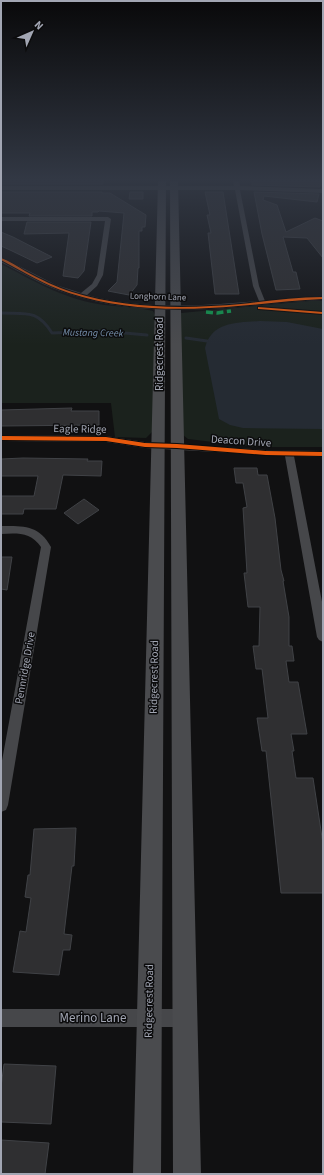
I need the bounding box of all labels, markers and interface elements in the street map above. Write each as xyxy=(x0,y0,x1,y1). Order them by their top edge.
north arrow xyxy=(12,12,52,52)
text: N xyxy=(31,17,47,33)
street label: Longhorn Lane xyxy=(130,290,187,305)
street label: Ridgecrest Road xyxy=(152,317,167,391)
water label: Mustang Creek xyxy=(63,325,124,341)
street label: Eagle Ridge xyxy=(53,421,107,437)
street label: Deacon Drive xyxy=(210,431,272,451)
street label: Pennridge Drive xyxy=(11,630,39,705)
street label: Ridgecrest Road xyxy=(146,640,162,714)
street label: Ridgecrest Road xyxy=(141,964,157,1038)
street label: Merino Lane xyxy=(60,1009,126,1027)

